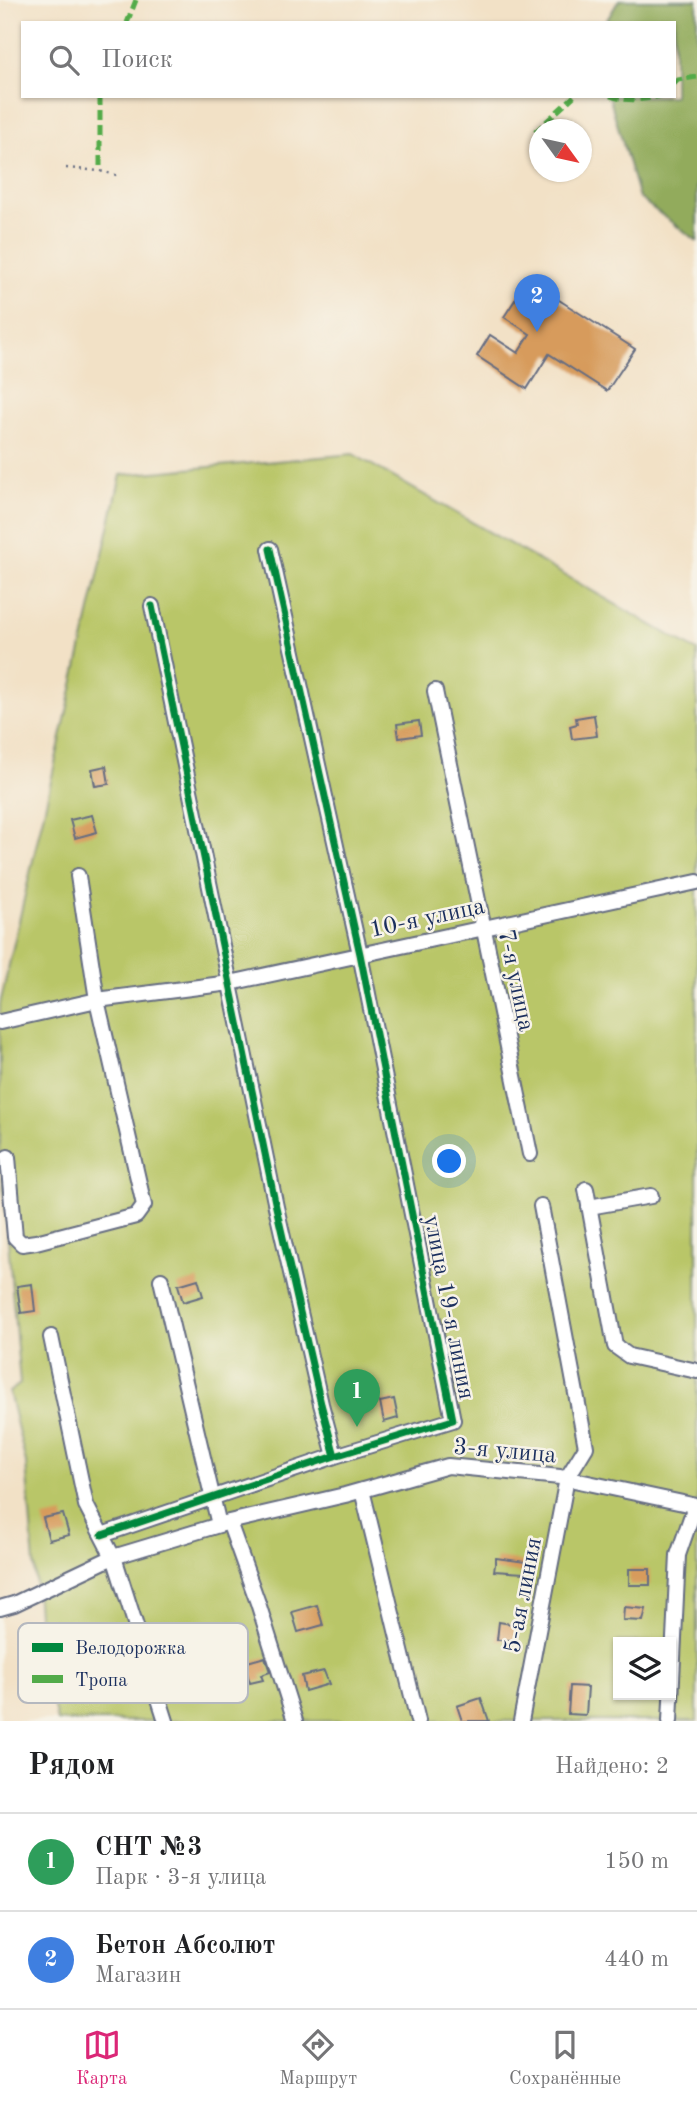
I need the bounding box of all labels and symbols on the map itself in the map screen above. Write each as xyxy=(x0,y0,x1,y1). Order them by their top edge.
north arrow xyxy=(529,119,592,182)
pin: 2 xyxy=(514,274,560,332)
street label: 10-я улица xyxy=(368,895,487,943)
street label: 7-я улица xyxy=(493,927,538,1034)
your location xyxy=(432,1144,466,1178)
street label: улица 19-я линия xyxy=(418,1213,478,1402)
pin: 1 xyxy=(334,1369,380,1427)
street label: 3-я улица xyxy=(452,1436,558,1468)
street label: 5-ая линия xyxy=(501,1535,547,1655)
legend xyxy=(18,1623,248,1703)
text: Велодорожка xyxy=(75,1640,186,1659)
text: Тропа xyxy=(75,1672,128,1691)

